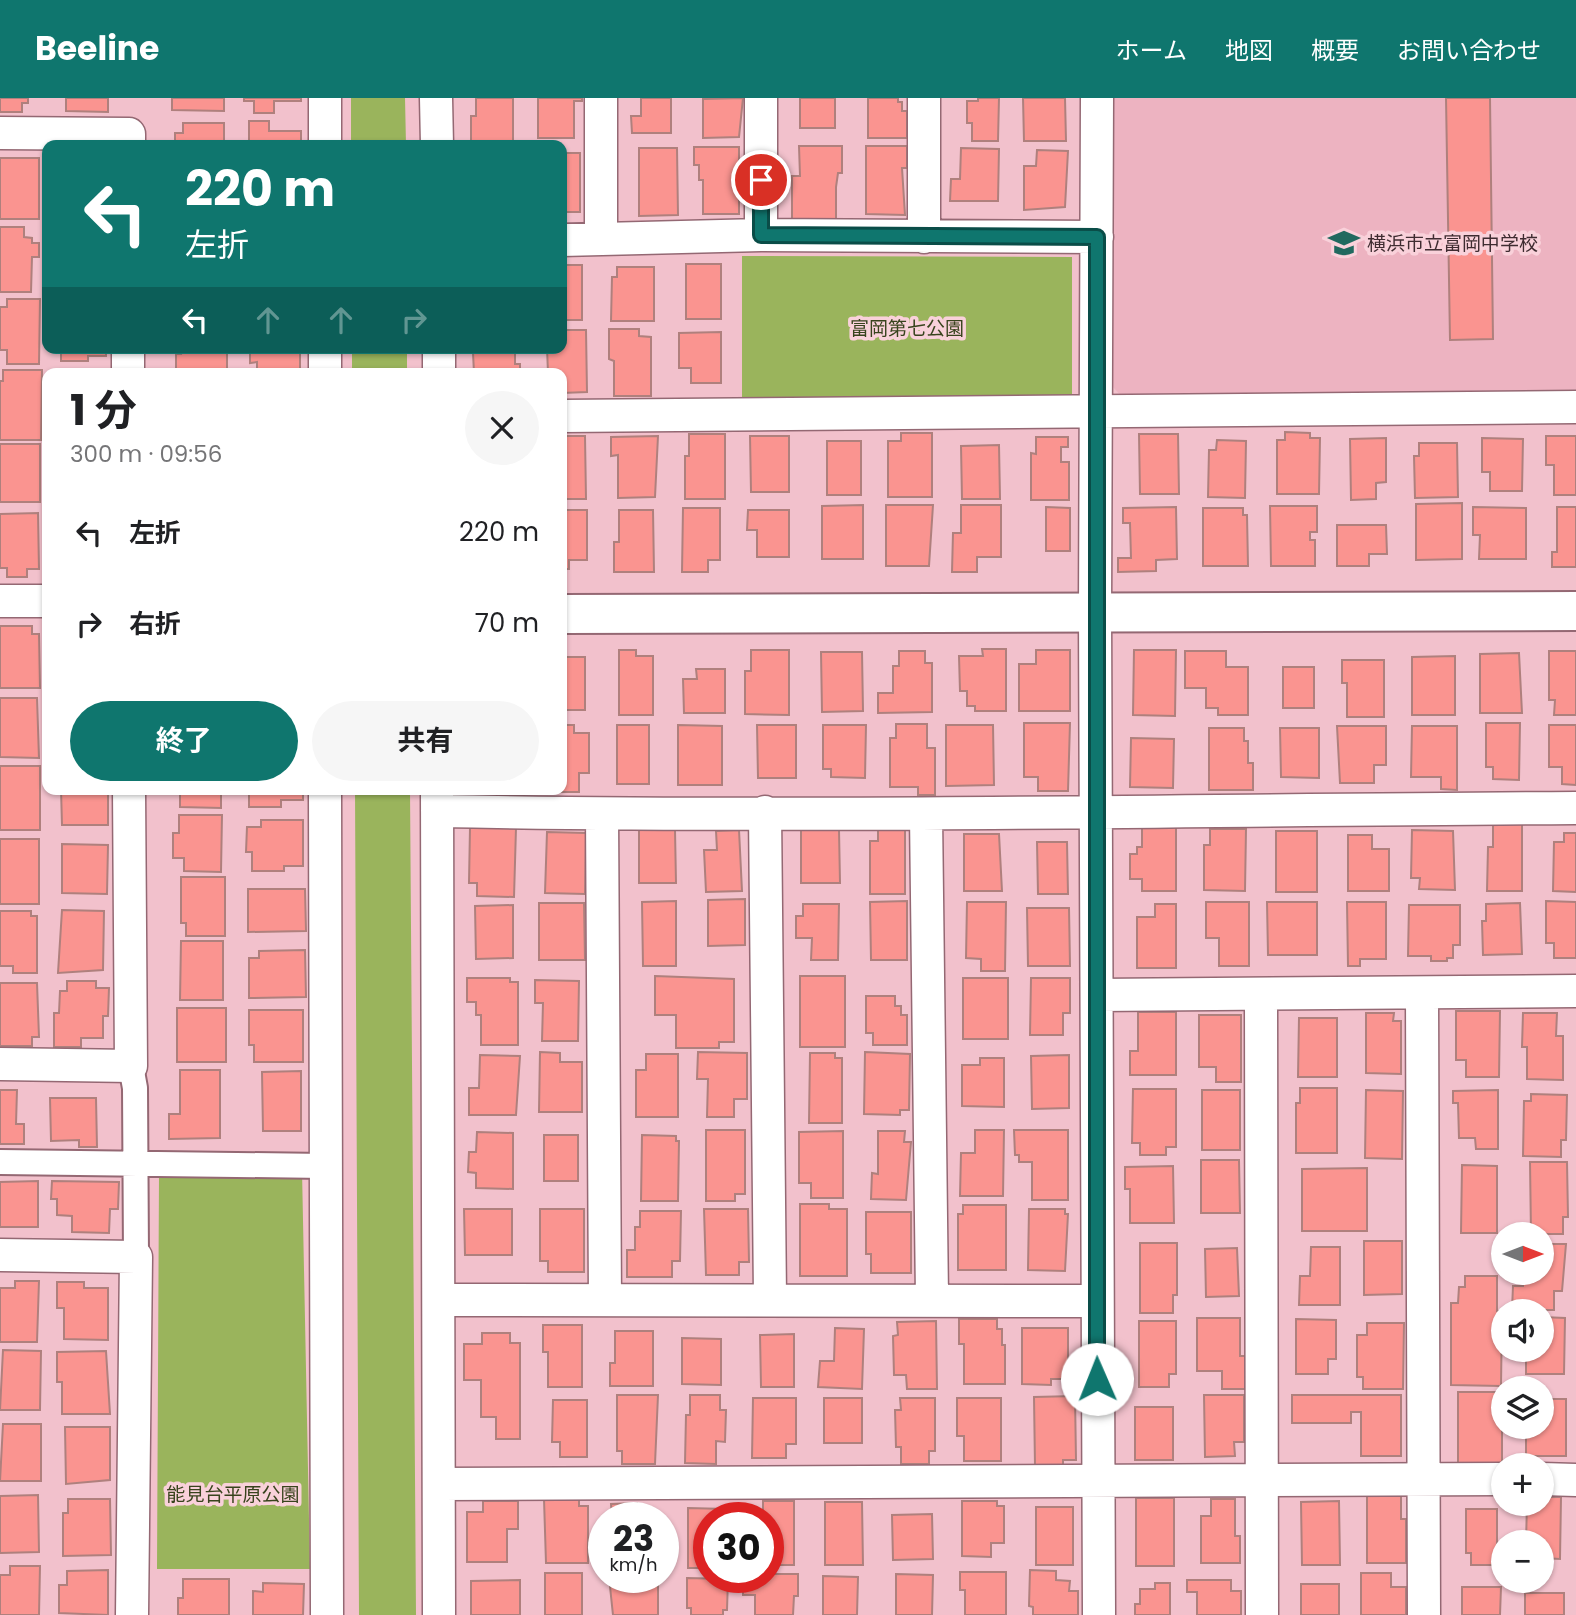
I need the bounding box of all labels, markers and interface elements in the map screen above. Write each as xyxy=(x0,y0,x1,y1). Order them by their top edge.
text: Beeline xyxy=(35,25,159,72)
text: ホーム xyxy=(1116,34,1187,67)
text: 地図 xyxy=(1225,34,1273,67)
text: 概要 xyxy=(1311,34,1359,67)
text: お問い合わせ xyxy=(1397,34,1541,67)
pin xyxy=(731,150,791,210)
text: 220 m xyxy=(185,155,335,223)
icon: arrive xyxy=(742,161,780,199)
icon: left xyxy=(70,168,161,259)
text: 左折 xyxy=(185,222,249,267)
school or university icon: 横浜市立富岡中学校 xyxy=(1327,226,1361,260)
place label: 横浜市立富岡中学校 xyxy=(1367,230,1538,257)
icon: left xyxy=(176,301,214,339)
icon: ahead xyxy=(249,301,287,339)
icon: ahead xyxy=(322,301,360,339)
icon: right xyxy=(395,301,433,339)
park label: 富岡第七公園 xyxy=(850,315,964,342)
text: 1 分 xyxy=(70,381,137,440)
button: close xyxy=(465,391,539,465)
text: 300 m · 09:56 xyxy=(70,438,222,470)
icon: left xyxy=(70,514,108,552)
text: 220 m xyxy=(459,514,539,550)
text: 左折 xyxy=(129,515,181,551)
icon: right xyxy=(70,605,108,643)
text: 70 m xyxy=(475,605,539,641)
text: 右折 xyxy=(129,606,181,642)
button: 終了 xyxy=(70,701,298,781)
button: 共有 xyxy=(312,701,539,781)
north arrow xyxy=(1491,1222,1554,1284)
map controls xyxy=(1491,1222,1554,1593)
button: sound xyxy=(1491,1299,1554,1362)
position arrow xyxy=(1060,1342,1134,1416)
button: layers xyxy=(1491,1376,1554,1439)
button: + xyxy=(1491,1453,1554,1516)
park label: 能見台平原公園 xyxy=(166,1481,300,1508)
speed limit sign: 30 xyxy=(693,1502,784,1593)
text: 23 xyxy=(613,1514,654,1563)
button: − xyxy=(1491,1530,1554,1593)
text: km/h xyxy=(610,1552,657,1577)

